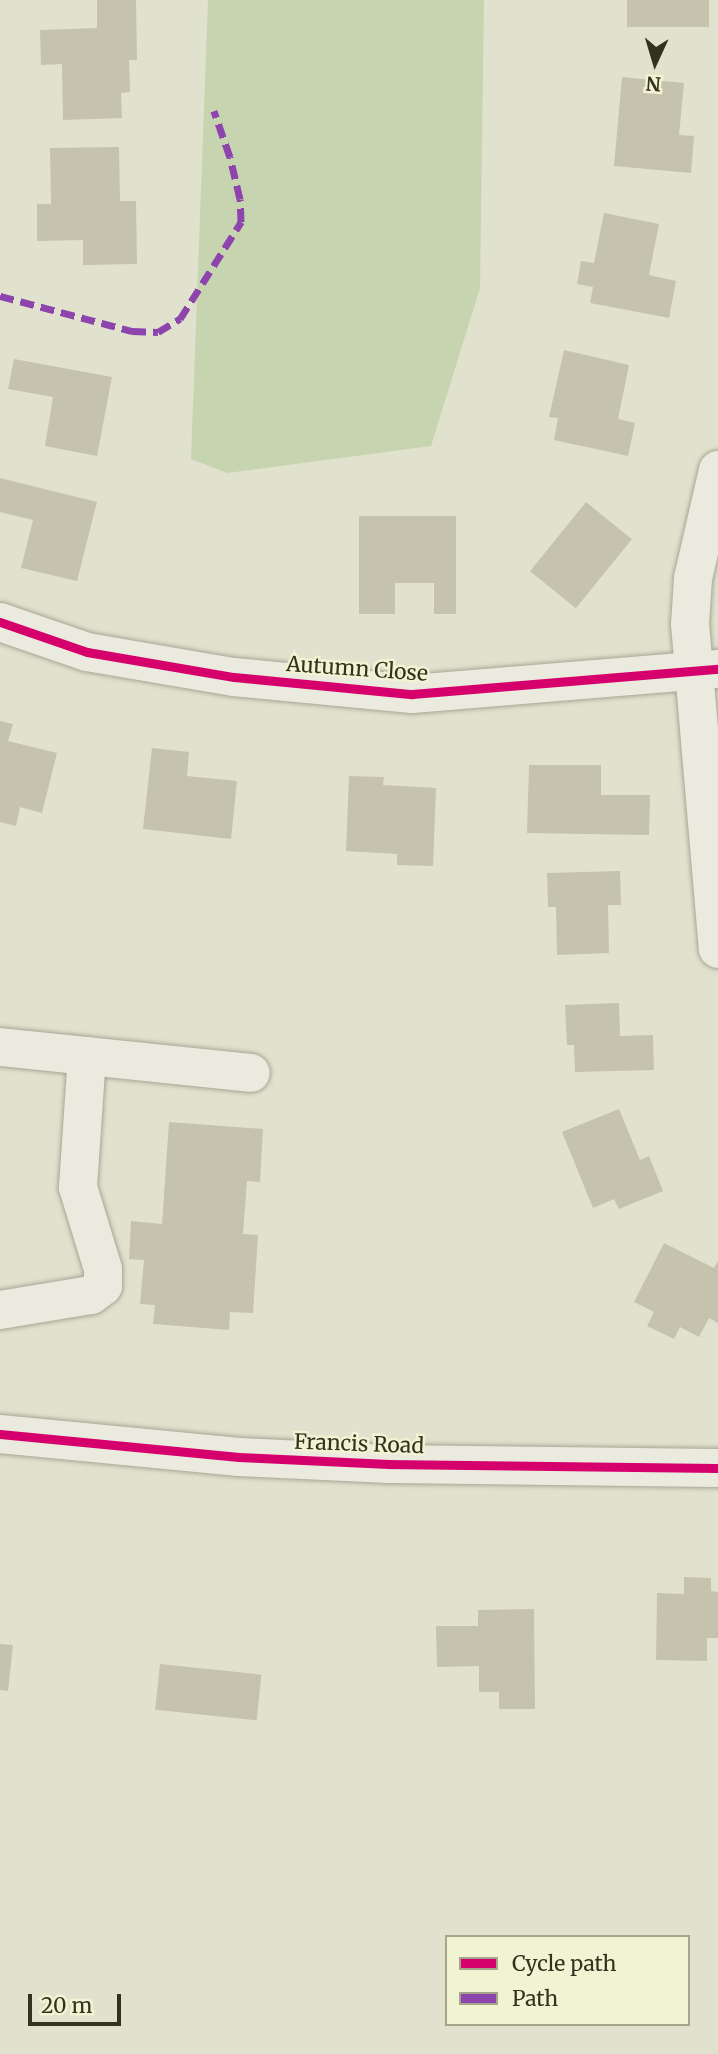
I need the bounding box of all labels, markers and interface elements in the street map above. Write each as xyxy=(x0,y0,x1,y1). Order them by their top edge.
north arrow xyxy=(620,28,690,98)
text: N xyxy=(645,71,662,96)
street label: Autumn Close xyxy=(285,651,429,687)
street label: Francis Road xyxy=(293,1429,425,1459)
legend xyxy=(445,1935,690,2026)
text: Cycle path xyxy=(512,1950,616,1977)
scale bar xyxy=(32,1980,124,2024)
text: Path xyxy=(512,1985,558,2012)
text: 20 m xyxy=(41,1992,92,2019)

